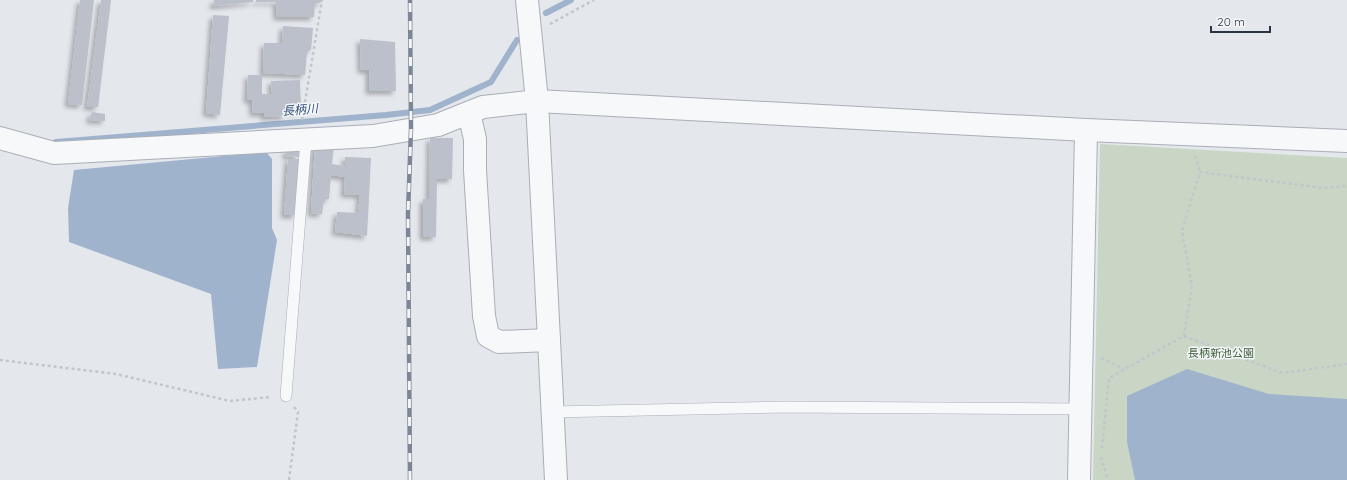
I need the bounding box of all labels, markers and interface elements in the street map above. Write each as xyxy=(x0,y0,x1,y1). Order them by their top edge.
scale bar xyxy=(1211,8,1270,34)
text: 20 m xyxy=(1217,14,1245,29)
water label: 長柄川 xyxy=(281,100,321,119)
park label: 長柄新池公園 xyxy=(1188,346,1254,360)

